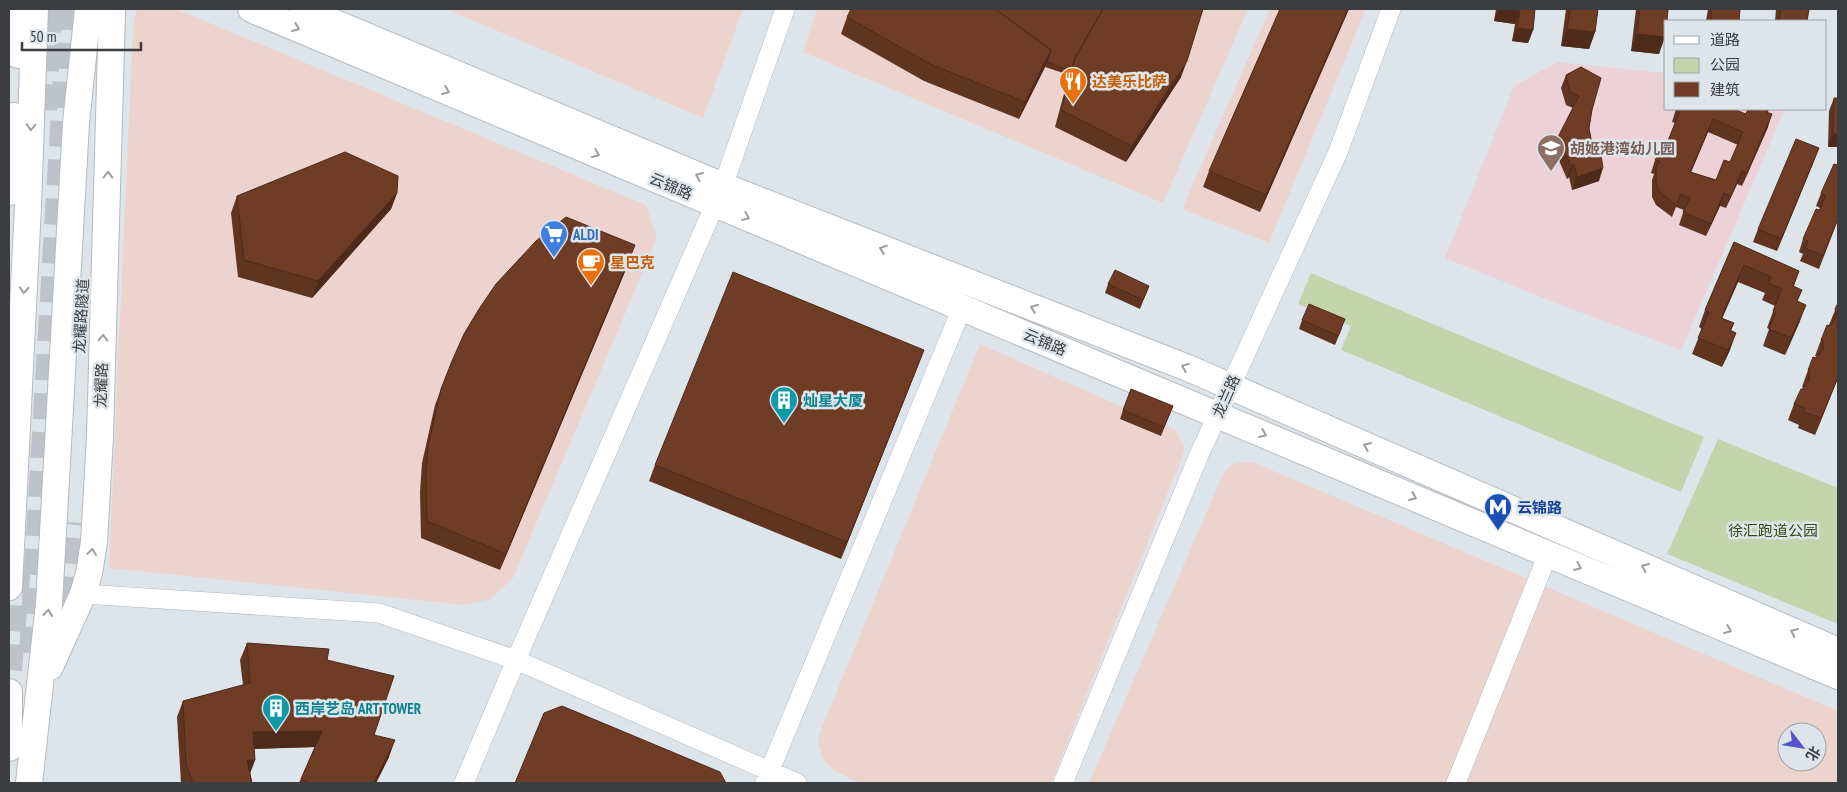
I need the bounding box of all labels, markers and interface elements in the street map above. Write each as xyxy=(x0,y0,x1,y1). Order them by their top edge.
scale bar xyxy=(22,20,141,52)
legend xyxy=(1664,20,1827,110)
one-way arrow xyxy=(291,21,300,32)
text: 50 m xyxy=(30,27,56,46)
text: 道路 xyxy=(1710,30,1740,49)
text: 公园 xyxy=(1710,55,1740,74)
restaurant icon: 达美乐比萨 xyxy=(1058,66,1088,105)
place label: 达美乐比萨 xyxy=(1092,72,1167,91)
text: 建筑 xyxy=(1710,80,1740,99)
one-way arrow xyxy=(441,84,450,95)
one-way arrow xyxy=(25,124,36,132)
school or university icon: 胡姬港湾幼儿园 xyxy=(1536,133,1566,172)
place label: 胡姬港湾幼儿园 xyxy=(1570,139,1675,158)
one-way arrow xyxy=(591,147,600,158)
street label: 云锦路 xyxy=(647,168,695,204)
one-way arrow xyxy=(103,171,113,179)
one-way arrow xyxy=(695,172,704,182)
one-way arrow xyxy=(741,210,750,221)
supermarket icon: ALDI xyxy=(539,219,569,258)
place label: ALDI xyxy=(572,225,598,244)
one-way arrow xyxy=(879,244,887,254)
cafe icon: 星巴克 xyxy=(576,247,606,286)
place label: 星巴克 xyxy=(610,253,655,272)
street label: 龙耀路隧道 xyxy=(70,278,92,354)
one-way arrow xyxy=(18,286,29,294)
one-way arrow xyxy=(1030,304,1039,314)
street label: 云锦路 xyxy=(1021,324,1069,360)
one-way arrow xyxy=(97,334,108,342)
street label: 龙耀路 xyxy=(91,362,111,408)
one-way arrow xyxy=(1181,363,1190,374)
street label: 龙兰路 xyxy=(1208,372,1244,420)
building icon: 灿星大厦 xyxy=(769,385,799,424)
place label: 灿星大厦 xyxy=(803,391,863,410)
one-way arrow xyxy=(1258,427,1267,438)
one-way arrow xyxy=(1363,441,1372,452)
one-way arrow xyxy=(1408,491,1417,501)
metro station icon: 云锦路 xyxy=(1483,492,1513,531)
place label: 云锦路 xyxy=(1517,498,1562,517)
park label: 徐汇跑道公园 xyxy=(1728,521,1818,540)
one-way arrow xyxy=(86,548,97,556)
one-way arrow xyxy=(1573,561,1582,572)
one-way arrow xyxy=(1641,562,1650,573)
one-way arrow xyxy=(42,609,53,617)
one-way arrow xyxy=(1723,624,1732,634)
one-way arrow xyxy=(1790,627,1799,638)
building icon: 西岸艺岛 ART TOWER xyxy=(261,693,291,732)
place label: 西岸艺岛 ART TOWER xyxy=(295,699,422,718)
north arrow xyxy=(1777,722,1827,772)
text: 北 xyxy=(1802,743,1824,764)

